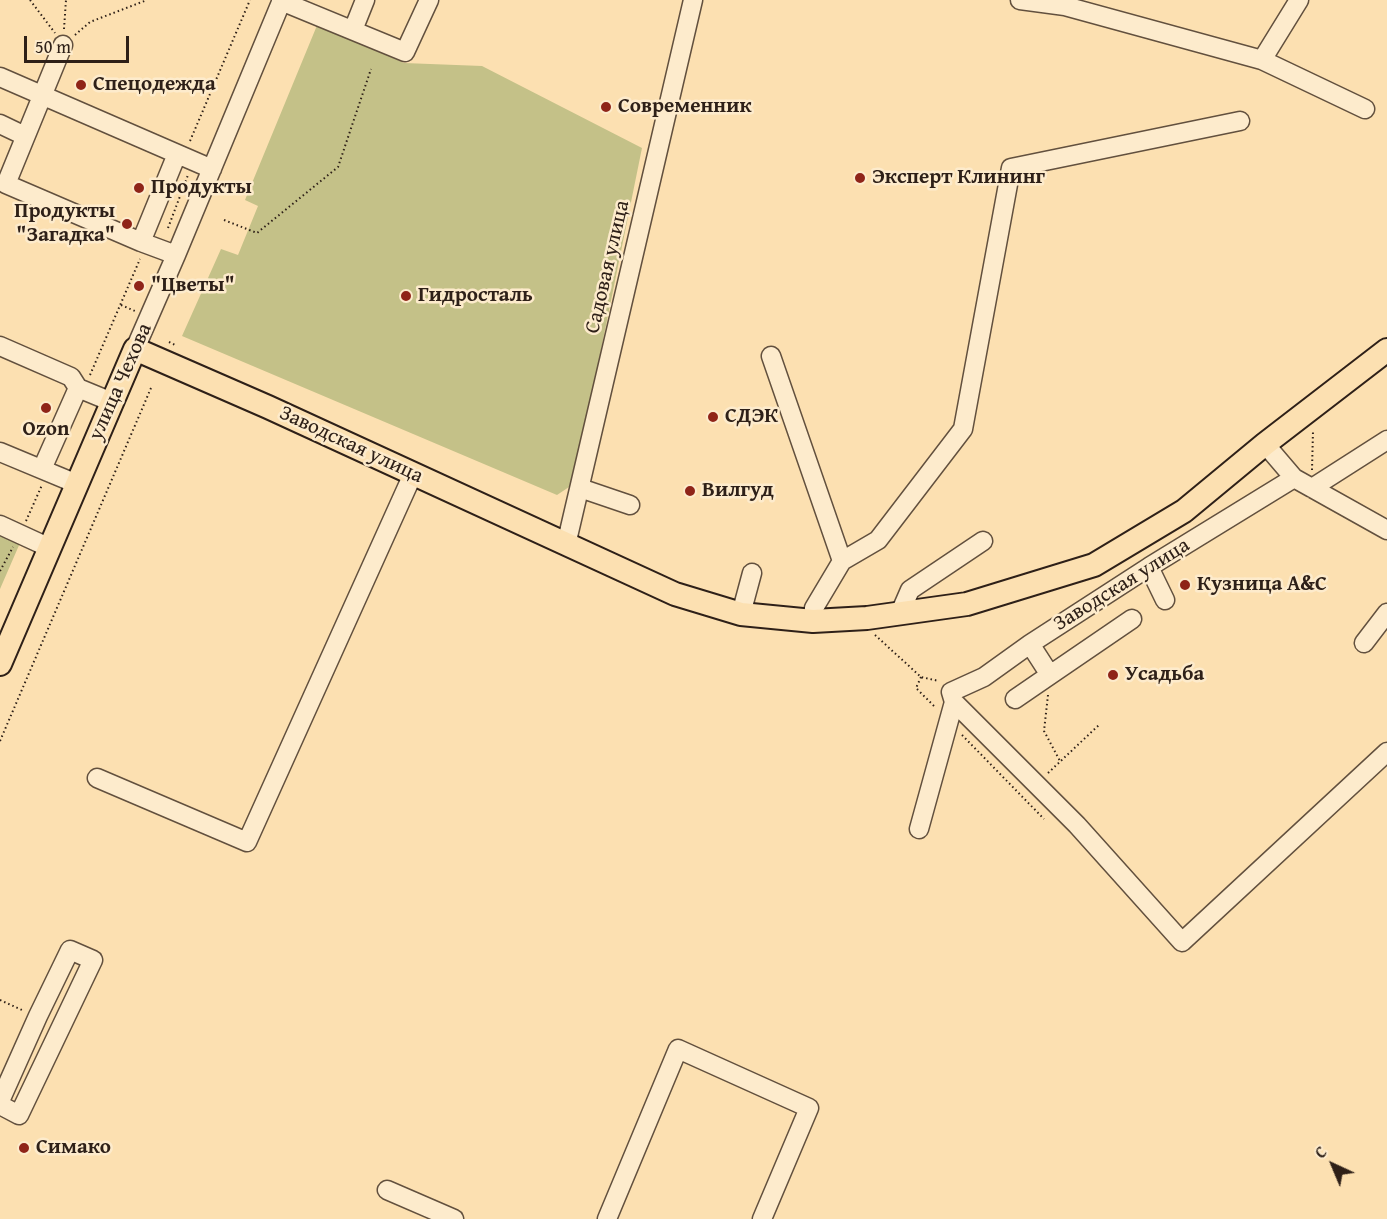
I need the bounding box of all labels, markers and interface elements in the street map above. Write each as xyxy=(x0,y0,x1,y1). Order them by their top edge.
scale bar xyxy=(27,24,132,62)
text: 50 m xyxy=(35,33,71,60)
place label: Спецодежда xyxy=(93,72,216,98)
marker: Спецодежда xyxy=(74,78,88,92)
place label: Современник xyxy=(618,94,751,120)
marker: Современник xyxy=(599,100,613,114)
place label: Эксперт Клининг xyxy=(872,165,1045,191)
marker: Эксперт Клининг xyxy=(853,171,867,185)
place label: Продукты xyxy=(151,175,252,201)
marker: Продукты xyxy=(132,181,146,195)
street label: Садовая улица xyxy=(580,198,636,336)
place label: Продукты "Загадка" xyxy=(14,199,115,249)
marker: Продукты "Загадка" xyxy=(120,217,134,231)
place label: "Цветы" xyxy=(151,273,235,299)
marker: "Цветы" xyxy=(132,279,146,293)
place label: Гидросталь xyxy=(418,283,533,309)
marker: Гидросталь xyxy=(399,289,413,303)
street label: улица Чехова xyxy=(84,319,158,445)
marker: Ozon xyxy=(39,401,53,415)
street label: Заводская улица xyxy=(275,401,427,489)
place label: СДЭК xyxy=(725,404,778,430)
marker: СДЭК xyxy=(706,410,720,424)
place label: Ozon xyxy=(23,417,69,443)
place label: Вилгуд xyxy=(702,478,774,504)
marker: Вилгуд xyxy=(683,484,697,498)
street label: Заводская улица xyxy=(1049,533,1195,637)
place label: Кузница А&С xyxy=(1197,572,1327,598)
marker: Кузница А&С xyxy=(1178,578,1192,592)
place label: Усадьба xyxy=(1125,662,1204,688)
marker: Усадьба xyxy=(1106,668,1120,682)
place label: Симако xyxy=(36,1135,111,1161)
north arrow xyxy=(1303,1135,1363,1195)
text: С xyxy=(1309,1140,1332,1164)
marker: Симако xyxy=(17,1141,31,1155)

